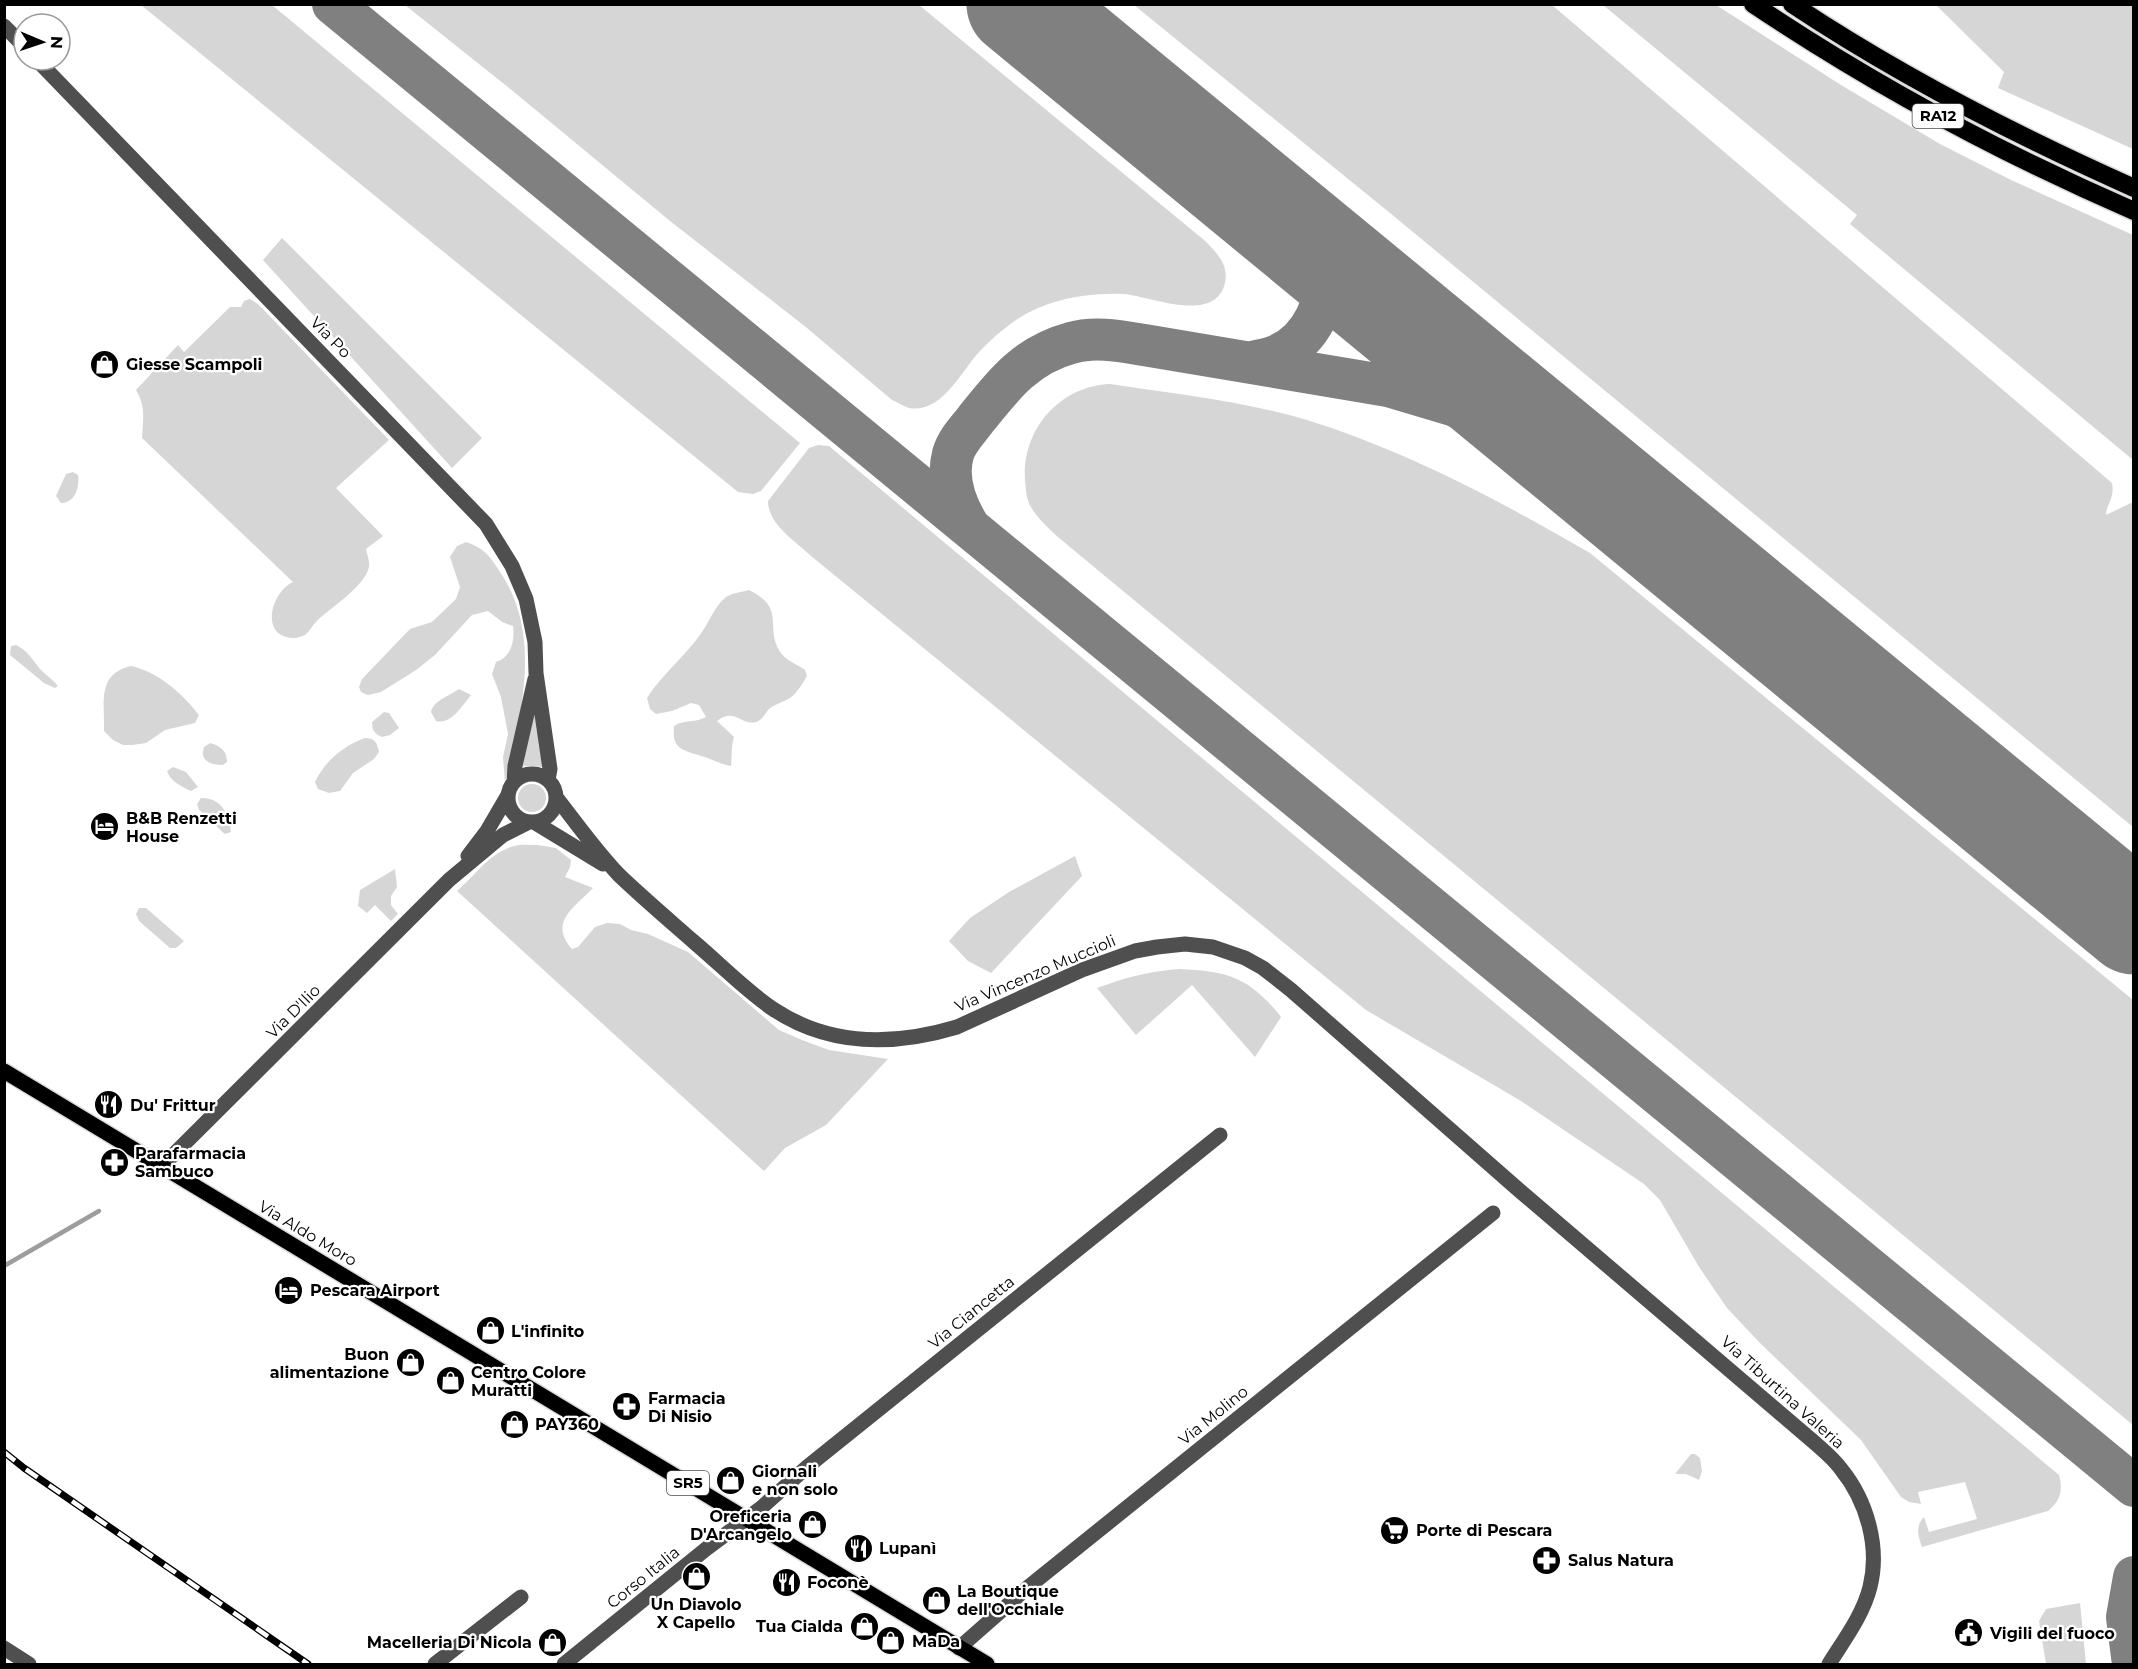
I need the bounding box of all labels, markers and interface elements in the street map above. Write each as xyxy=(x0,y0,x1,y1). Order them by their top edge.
north arrow xyxy=(12,12,72,72)
text: N xyxy=(47,36,66,49)
road number: RA12 xyxy=(1912,104,1964,128)
street label: Via Po xyxy=(306,313,355,362)
shop icon: Giesse Scampoli xyxy=(89,348,121,380)
place label: Giesse Scampoli xyxy=(126,355,262,374)
place label: B&B Renzetti House xyxy=(126,809,237,846)
hotel icon: B&B Renzetti House xyxy=(89,811,121,843)
street label: Via Vincenzo Muccioli xyxy=(952,931,1119,1016)
street label: Via D'Ilio xyxy=(262,980,324,1042)
restaurant icon: Du' Frittur xyxy=(93,1089,125,1121)
place label: Du' Frittur xyxy=(130,1096,216,1115)
place label: Parafarmacia Sambuco xyxy=(135,1144,246,1181)
pharmacy icon: Parafarmacia Sambuco xyxy=(98,1146,130,1178)
street label: Via Aldo Moro xyxy=(255,1197,360,1270)
street label: Via Ciancetta xyxy=(924,1272,1018,1353)
hotel icon: Pescara Airport xyxy=(273,1274,305,1306)
place label: Pescara Airport xyxy=(310,1281,440,1300)
shop icon: L'infinito xyxy=(474,1315,506,1347)
place label: L'infinito xyxy=(511,1322,584,1341)
street label: Via Tiburtina Valeria xyxy=(1717,1332,1848,1453)
place label: Buon alimentazione xyxy=(270,1345,389,1382)
shop icon: Buon alimentazione xyxy=(394,1347,426,1379)
place label: Centro Colore Muratti xyxy=(471,1363,586,1400)
shop icon: Centro Colore Muratti xyxy=(434,1365,466,1397)
street label: Via Molino xyxy=(1175,1382,1252,1449)
place label: Farmacia Di Nisio xyxy=(648,1389,726,1426)
pharmacy icon: Farmacia Di Nisio xyxy=(611,1391,643,1423)
shop icon: PAY360 xyxy=(498,1408,530,1440)
place label: PAY360 xyxy=(535,1415,599,1434)
place label: Giornali e non solo xyxy=(752,1462,838,1499)
shop icon: Giornali e non solo xyxy=(715,1464,747,1496)
road number: SR5 xyxy=(667,1471,709,1495)
place label: Oreficeria D'Arcangelo xyxy=(690,1507,792,1544)
shop icon: Oreficeria D'Arcangelo xyxy=(797,1509,829,1541)
supermarket icon: Porte di Pescara xyxy=(1379,1514,1411,1546)
place label: Porte di Pescara xyxy=(1416,1521,1552,1540)
restaurant icon: Lupanì xyxy=(842,1532,874,1564)
place label: Lupanì xyxy=(879,1539,936,1558)
street label: Corso Italia xyxy=(603,1542,683,1612)
pharmacy icon: Salus Natura xyxy=(1531,1544,1563,1576)
place label: Salus Natura xyxy=(1568,1551,1674,1570)
shop icon: Un Diavolo X Capello xyxy=(680,1560,712,1592)
restaurant icon: Foconè xyxy=(770,1566,802,1598)
place label: Foconè xyxy=(807,1573,869,1592)
place label: La Boutique dell'Occhiale xyxy=(957,1582,1064,1619)
shop icon: La Boutique dell'Occhiale xyxy=(920,1584,952,1616)
place label: Un Diavolo X Capello xyxy=(650,1595,742,1632)
shop icon: Tua Cialda xyxy=(848,1610,880,1642)
place label: Tua Cialda xyxy=(756,1617,843,1636)
public building icon: Vigili del fuoco xyxy=(1953,1617,1985,1649)
place label: Vigili del fuoco xyxy=(1989,1624,2115,1643)
shop icon: MaDa xyxy=(875,1625,907,1657)
shop icon: Macelleria Di Nicola xyxy=(537,1626,569,1658)
place label: MaDa xyxy=(912,1632,960,1651)
place label: Macelleria Di Nicola xyxy=(367,1633,532,1652)

